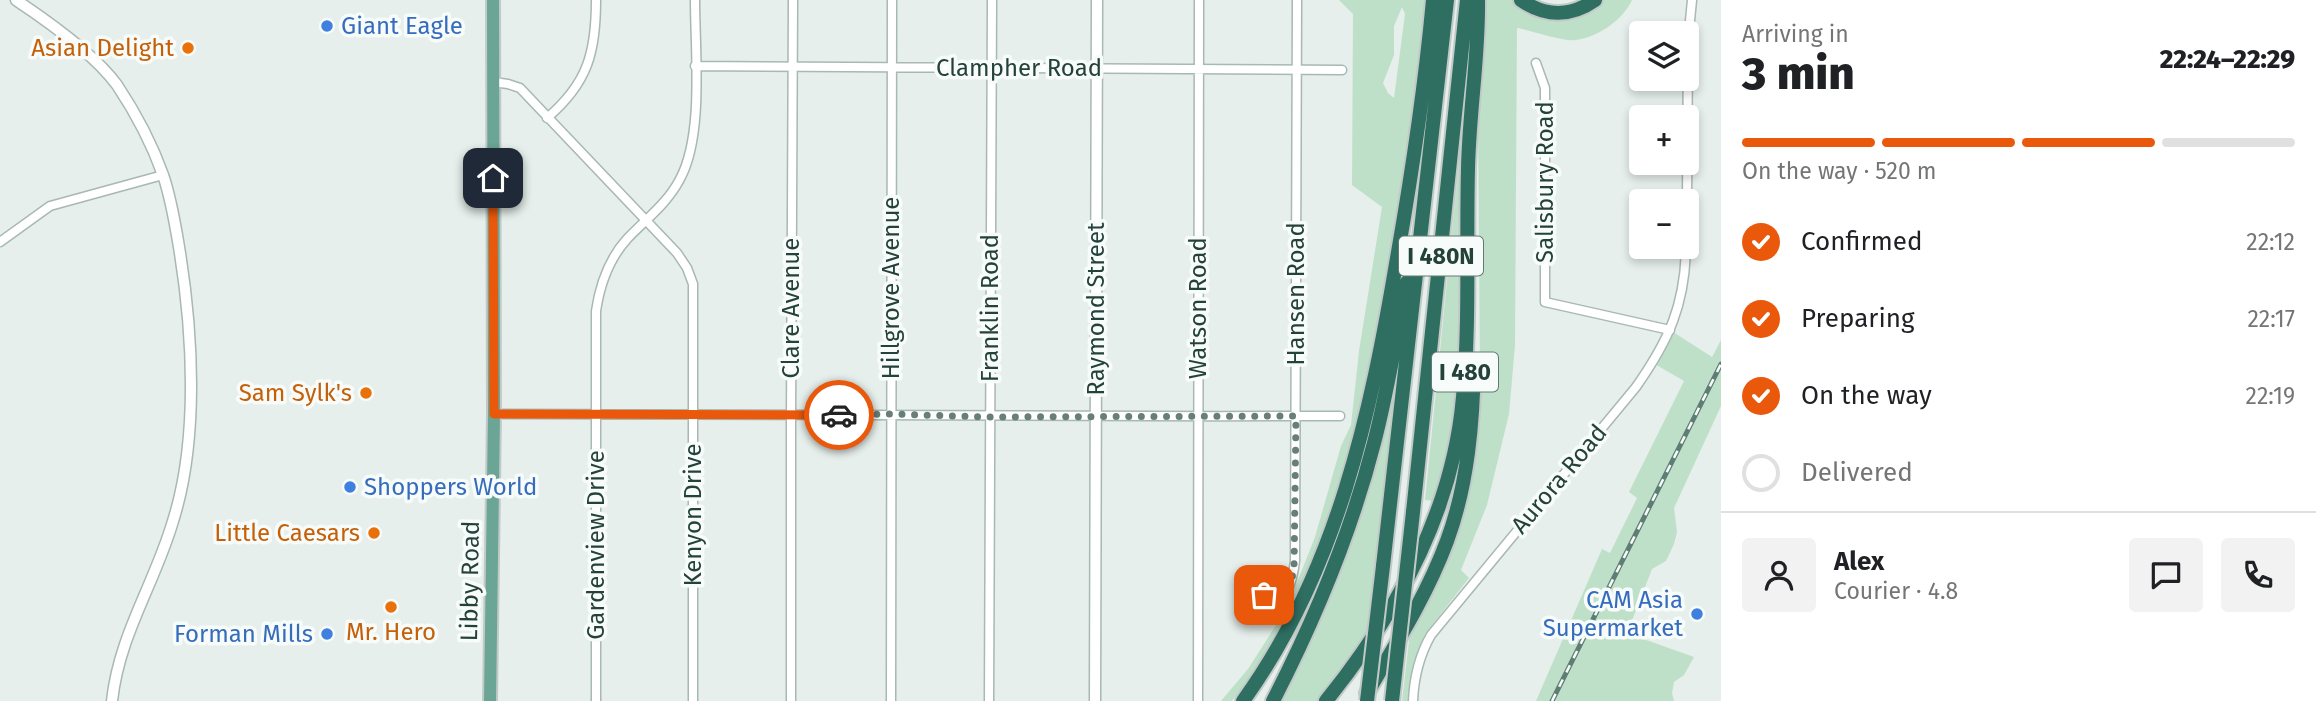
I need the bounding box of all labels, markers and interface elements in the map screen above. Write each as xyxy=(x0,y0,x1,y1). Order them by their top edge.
place label: Giant Eagle xyxy=(341,12,463,40)
marker: Giant Eagle xyxy=(319,18,335,34)
text: Arriving in xyxy=(1742,20,1849,48)
map controls xyxy=(1629,21,1699,259)
button: layers xyxy=(1629,21,1699,91)
place label: Asian Delight xyxy=(31,34,174,62)
marker: Asian Delight xyxy=(180,40,196,56)
text: 22:24–22:29 xyxy=(2160,44,2295,75)
text: 3 min xyxy=(1742,46,1855,101)
street label: Clampher Road xyxy=(936,54,1102,82)
street label: Salisbury Road xyxy=(1531,101,1559,263)
button: + xyxy=(1629,105,1699,175)
pin xyxy=(463,148,523,208)
text: On the way · 520 m xyxy=(1742,157,1937,185)
icon: home xyxy=(474,159,512,197)
button: − xyxy=(1629,189,1699,259)
street label: Hillgrove Avenue xyxy=(877,197,905,379)
street label: Raymond Street xyxy=(1082,222,1110,396)
street label: Hansen Road xyxy=(1282,222,1310,366)
icon: check xyxy=(1742,223,1780,261)
text: Confirmed xyxy=(1801,226,1922,257)
text: 22:12 xyxy=(2246,228,2295,256)
street label: Franklin Road xyxy=(976,234,1004,382)
road number: I 480N xyxy=(1399,236,1483,276)
street label: Watson Road xyxy=(1184,237,1212,379)
street label: Clare Avenue xyxy=(777,238,805,378)
icon: check xyxy=(1742,300,1780,338)
text: Preparing xyxy=(1801,303,1914,334)
text: 22:17 xyxy=(2247,305,2295,333)
road number: I 480 xyxy=(1432,352,1498,392)
icon: check xyxy=(1742,377,1780,415)
place label: Sam Sylk's xyxy=(239,379,352,407)
courier xyxy=(804,380,874,450)
text: On the way xyxy=(1801,380,1932,411)
text: 22:19 xyxy=(2246,382,2295,410)
marker: Sam Sylk's xyxy=(358,385,374,401)
icon: car xyxy=(820,396,858,434)
street label: Aurora Road xyxy=(1505,419,1613,539)
street label: Kenyon Drive xyxy=(679,443,707,587)
street label: Gardenview Drive xyxy=(582,450,610,640)
text: Delivered xyxy=(1801,457,1913,488)
place label: Shoppers World xyxy=(364,473,537,501)
marker: Shoppers World xyxy=(342,479,358,495)
place label: Little Caesars xyxy=(214,519,360,547)
street label: Libby Road xyxy=(455,520,485,642)
marker: Little Caesars xyxy=(366,525,382,541)
button: person xyxy=(1742,538,1816,612)
button: chat xyxy=(2129,538,2203,612)
button: phone xyxy=(2221,538,2295,612)
text: Alex xyxy=(1834,546,1884,577)
pin xyxy=(1234,565,1294,625)
icon: bag xyxy=(1245,576,1283,614)
text: Courier · 4.8 xyxy=(1834,577,1958,605)
place label: CAM Asia Supermarket xyxy=(1543,586,1683,642)
marker: Mr. Hero xyxy=(383,599,399,615)
marker: CAM Asia Supermarket xyxy=(1689,606,1705,622)
place label: Mr. Hero xyxy=(346,618,436,646)
place label: Forman Mills xyxy=(174,620,313,648)
marker: Forman Mills xyxy=(319,626,335,642)

